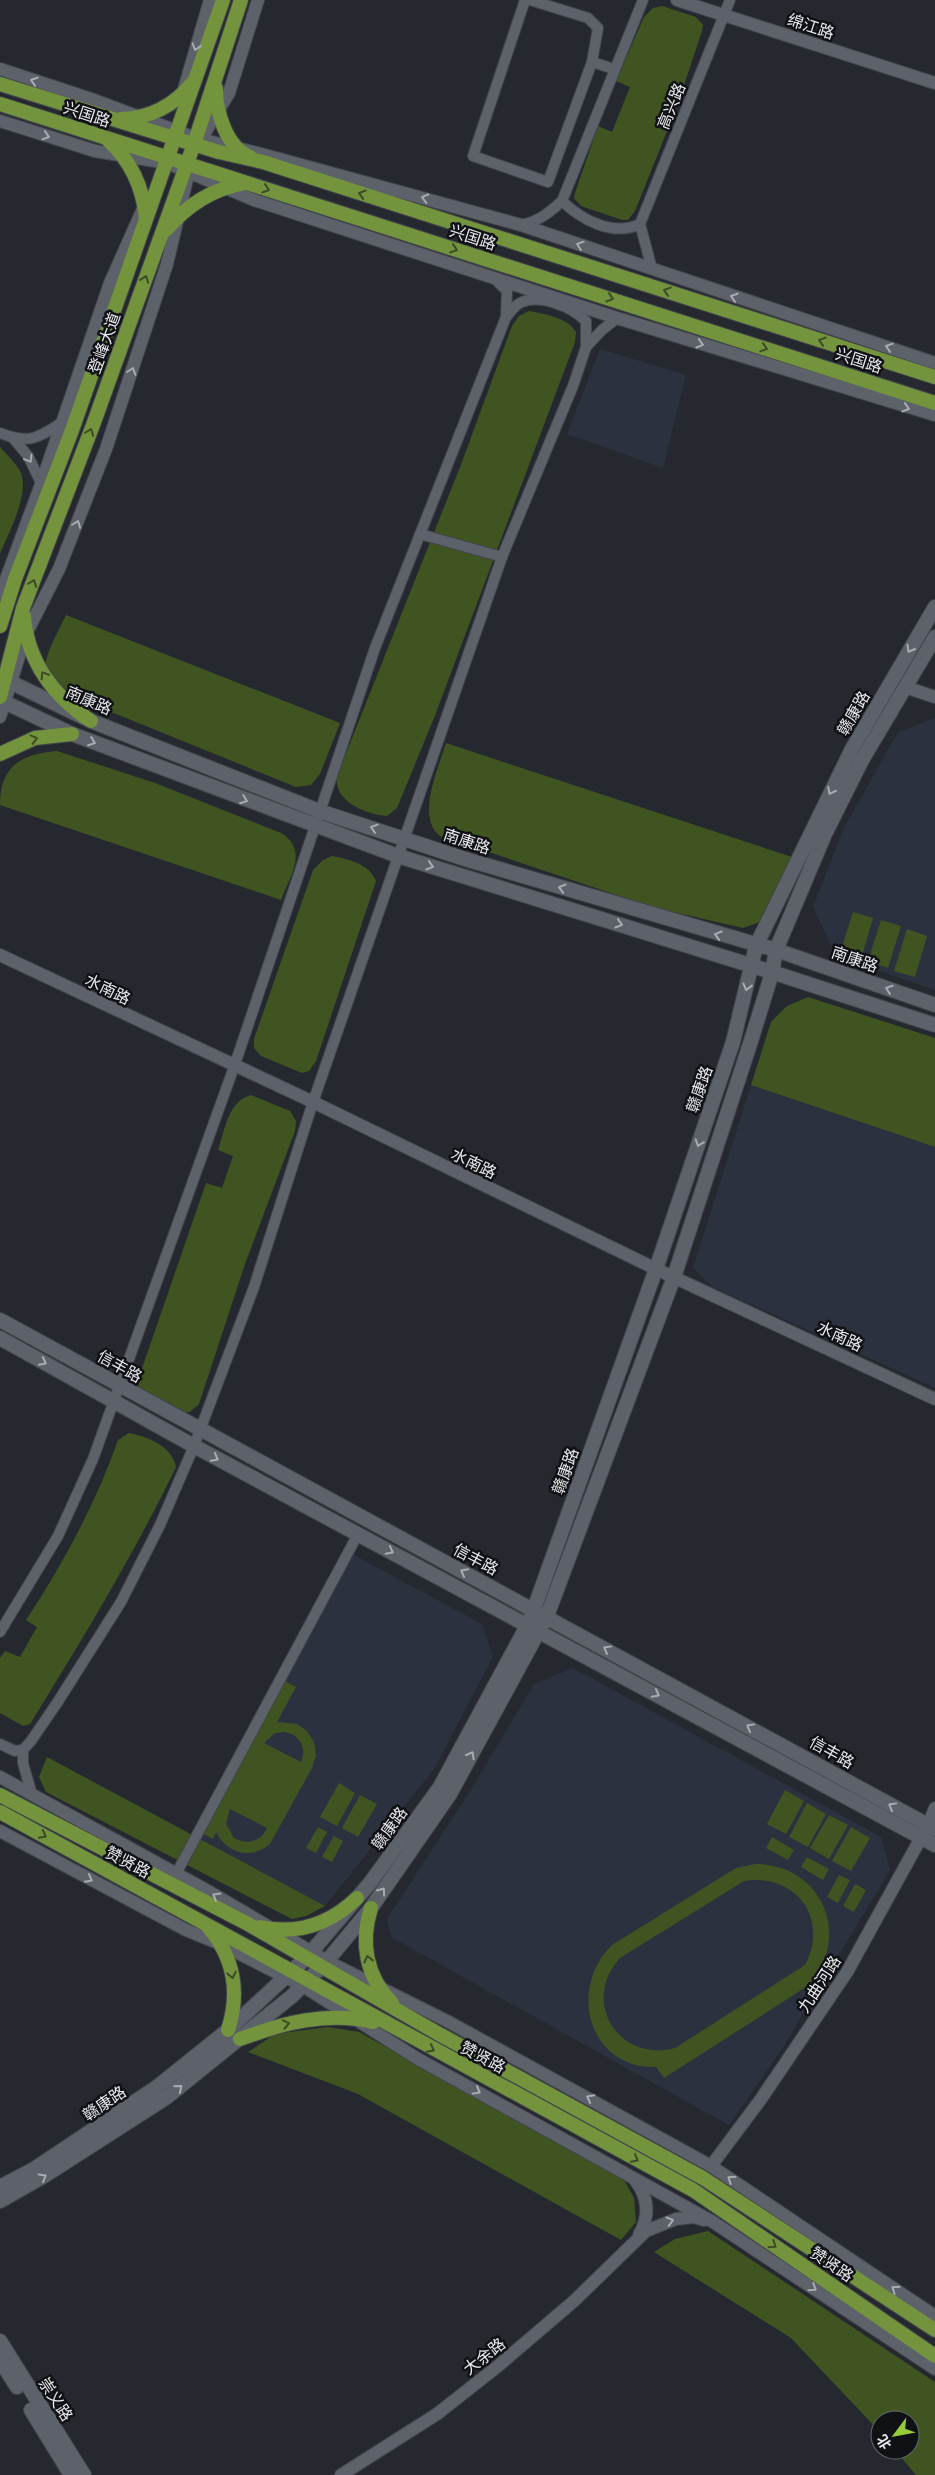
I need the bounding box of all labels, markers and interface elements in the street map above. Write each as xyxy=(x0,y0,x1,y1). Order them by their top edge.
street label: 绵江路 xyxy=(785,10,837,43)
one-way arrow xyxy=(192,42,202,50)
one-way arrow xyxy=(31,76,39,86)
street label: 高兴路 xyxy=(654,80,689,132)
street label: 兴国路 xyxy=(61,98,113,131)
one-way arrow xyxy=(42,130,50,140)
one-way arrow xyxy=(261,184,270,194)
one-way arrow xyxy=(359,189,367,199)
one-way arrow xyxy=(421,194,429,204)
street label: 兴国路 xyxy=(447,221,499,254)
one-way arrow xyxy=(577,241,585,251)
one-way arrow xyxy=(450,243,458,253)
one-way arrow xyxy=(139,275,149,283)
one-way arrow xyxy=(664,286,672,296)
one-way arrow xyxy=(605,292,613,302)
one-way arrow xyxy=(731,292,739,302)
street label: 登峰大道 xyxy=(85,310,124,376)
one-way arrow xyxy=(818,336,827,346)
one-way arrow xyxy=(696,338,704,348)
one-way arrow xyxy=(759,342,768,352)
one-way arrow xyxy=(885,343,893,353)
street label: 兴国路 xyxy=(833,344,885,377)
one-way arrow xyxy=(126,367,136,376)
one-way arrow xyxy=(901,402,909,412)
one-way arrow xyxy=(85,428,95,436)
one-way arrow xyxy=(23,453,33,462)
one-way arrow xyxy=(71,520,81,529)
one-way arrow xyxy=(27,580,37,588)
one-way arrow xyxy=(907,643,917,652)
one-way arrow xyxy=(40,672,50,681)
street label: 南康路 xyxy=(63,682,115,719)
street label: 赣康路 xyxy=(833,688,874,739)
one-way arrow xyxy=(30,734,38,744)
one-way arrow xyxy=(87,736,96,746)
one-way arrow xyxy=(827,785,837,794)
one-way arrow xyxy=(239,793,248,804)
one-way arrow xyxy=(370,824,378,834)
street label: 南康路 xyxy=(441,825,493,858)
one-way arrow xyxy=(425,861,433,871)
one-way arrow xyxy=(558,883,566,893)
one-way arrow xyxy=(614,919,622,929)
one-way arrow xyxy=(714,930,722,940)
street label: 南康路 xyxy=(829,943,881,976)
street label: 水南路 xyxy=(82,970,134,1009)
one-way arrow xyxy=(742,983,753,992)
one-way arrow xyxy=(885,985,894,995)
street label: 赣康路 xyxy=(683,1063,716,1115)
one-way arrow xyxy=(695,1138,705,1146)
street label: 水南路 xyxy=(448,1144,500,1183)
street label: 水南路 xyxy=(814,1318,866,1355)
street label: 信丰路 xyxy=(94,1346,145,1386)
one-way arrow xyxy=(38,1355,47,1365)
street label: 赣康路 xyxy=(548,1445,583,1497)
one-way arrow xyxy=(210,1451,219,1461)
street label: 信丰路 xyxy=(450,1540,501,1579)
one-way arrow xyxy=(384,1544,393,1554)
one-way arrow xyxy=(461,1568,470,1578)
one-way arrow xyxy=(604,1645,613,1655)
one-way arrow xyxy=(651,1688,660,1698)
one-way arrow xyxy=(746,1724,755,1734)
street label: 信丰路 xyxy=(806,1732,857,1772)
one-way arrow xyxy=(465,1752,475,1761)
one-way arrow xyxy=(889,1802,898,1812)
street label: 赣康路 xyxy=(368,1803,411,1853)
one-way arrow xyxy=(38,1829,47,1839)
street label: 赞贤路 xyxy=(102,1843,153,1882)
one-way arrow xyxy=(84,1873,93,1883)
one-way arrow xyxy=(376,1887,386,1896)
one-way arrow xyxy=(213,1892,222,1902)
street label: 九曲河路 xyxy=(794,1952,845,2016)
one-way arrow xyxy=(363,1955,374,1964)
one-way arrow xyxy=(226,1970,237,1979)
one-way arrow xyxy=(282,2019,291,2030)
street label: 赞贤路 xyxy=(457,2038,508,2077)
one-way arrow xyxy=(425,2042,434,2052)
street label: 赣康路 xyxy=(79,2082,129,2125)
one-way arrow xyxy=(173,2085,182,2094)
one-way arrow xyxy=(472,2085,481,2095)
one-way arrow xyxy=(586,2094,595,2104)
one-way arrow xyxy=(630,2153,639,2163)
one-way arrow xyxy=(37,2174,46,2184)
one-way arrow xyxy=(727,2176,736,2185)
one-way arrow xyxy=(665,2216,674,2227)
one-way arrow xyxy=(767,2239,777,2248)
street label: 赞贤路 xyxy=(807,2243,857,2286)
one-way arrow xyxy=(808,2282,817,2291)
one-way arrow xyxy=(891,2286,901,2295)
street label: 大余路 xyxy=(460,2334,509,2379)
street label: 崇义路 xyxy=(35,2374,77,2425)
north arrow xyxy=(870,2410,920,2460)
text: 北 xyxy=(873,2432,894,2452)

